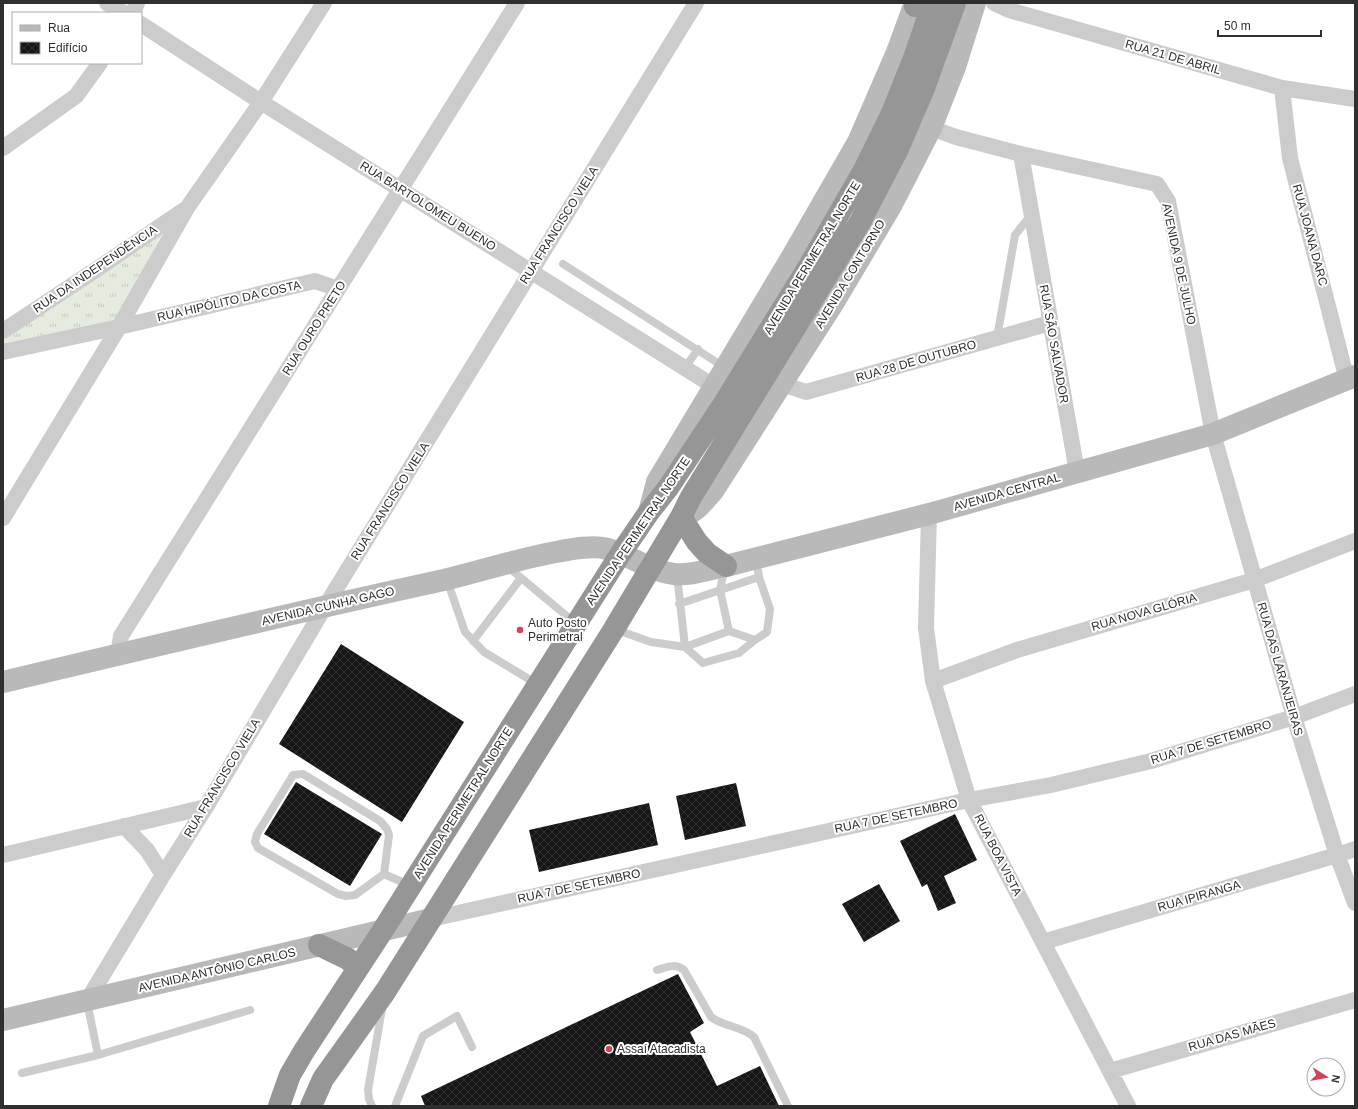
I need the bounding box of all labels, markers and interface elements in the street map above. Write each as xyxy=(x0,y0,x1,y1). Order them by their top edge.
legend xyxy=(12,12,142,64)
scale bar xyxy=(1218,12,1321,38)
text: 50 m xyxy=(1224,19,1251,33)
text: Rua xyxy=(48,21,70,35)
street label: RUA 21 DE ABRIL xyxy=(1124,37,1223,77)
text: Edifício xyxy=(48,41,88,55)
street label: RUA BARTOLOMEU BUENO xyxy=(357,158,499,254)
street label: RUA FRANCISCO VIELA xyxy=(517,164,601,286)
street label: AVENIDA PERIMETRAL NORTE xyxy=(761,179,863,337)
street label: RUA JOANA DARC xyxy=(1290,183,1330,288)
street label: AVENIDA 9 DE JULHO xyxy=(1159,202,1199,326)
street label: AVENIDA CONTORNO xyxy=(812,217,888,331)
street label: RUA DA INDEPENDÊNCIA xyxy=(30,222,159,316)
street label: RUA HIPÓLITO DA COSTA xyxy=(156,277,302,324)
street label: RUA OURO PRETO xyxy=(279,278,349,378)
street label: RUA SÃO SALVADOR xyxy=(1037,284,1071,405)
street label: RUA 28 DE OUTUBRO xyxy=(854,337,978,385)
street label: RUA FRANCISCO VIELA xyxy=(348,440,432,562)
street label: AVENIDA PERIMETRAL NORTE xyxy=(583,454,693,608)
street label: AVENIDA CENTRAL xyxy=(952,470,1062,514)
street label: AVENIDA CUNHA GAGO xyxy=(260,584,396,628)
street label: RUA NOVA GLÓRIA xyxy=(1089,589,1198,634)
street label: RUA DAS LARANJEIRAS xyxy=(1254,601,1306,737)
place label: Auto Posto Perimetral xyxy=(528,616,587,644)
marker: Auto Posto Perimetral xyxy=(515,625,525,635)
street label: RUA FRANCISCO VIELA xyxy=(181,716,263,840)
street label: RUA 7 DE SETEMBRO xyxy=(1149,717,1273,767)
street label: AVENIDA PERIMETRAL NORTE xyxy=(410,725,516,881)
street label: RUA 7 DE SETEMBRO xyxy=(833,796,959,836)
street label: RUA BOA VISTA xyxy=(971,812,1025,898)
street label: RUA 7 DE SETEMBRO xyxy=(516,866,642,906)
street label: RUA IPIRANGA xyxy=(1156,878,1242,914)
street label: AVENIDA ANTÔNIO CARLOS xyxy=(137,944,297,995)
street label: RUA DAS MÃES xyxy=(1187,1016,1277,1054)
place label: Assaí Atacadista xyxy=(617,1042,706,1056)
marker: Assaí Atacadista xyxy=(604,1044,614,1054)
north arrow xyxy=(1306,1057,1346,1097)
text: N xyxy=(1329,1074,1342,1084)

